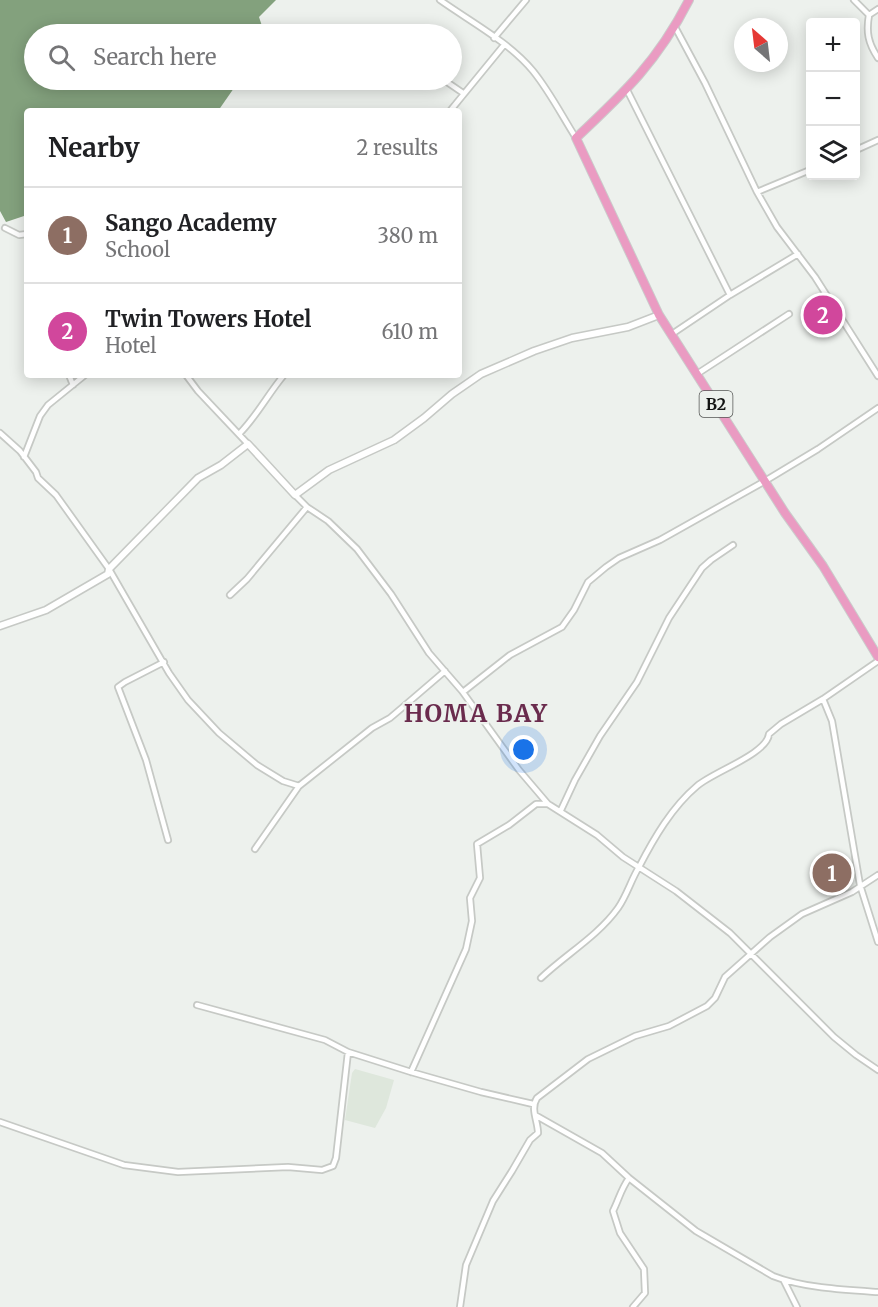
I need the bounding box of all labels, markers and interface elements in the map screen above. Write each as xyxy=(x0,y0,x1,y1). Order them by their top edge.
north arrow xyxy=(734,18,788,72)
map controls xyxy=(806,18,860,180)
button: + xyxy=(806,18,860,72)
search box xyxy=(24,24,462,90)
icon: search xyxy=(45,41,78,74)
text: Search here xyxy=(93,43,216,71)
button: − xyxy=(806,72,860,126)
button: layers xyxy=(806,126,860,180)
text: Nearby xyxy=(48,131,140,164)
text: 2 results xyxy=(356,135,438,160)
text: Sango Academy xyxy=(105,209,277,237)
text: 1 xyxy=(63,223,72,248)
text: 380 m xyxy=(377,223,438,248)
text: School xyxy=(105,237,170,262)
pin: 2 xyxy=(804,292,842,338)
text: Twin Towers Hotel xyxy=(105,305,311,333)
text: 2 xyxy=(62,319,73,344)
text: 610 m xyxy=(382,319,438,344)
text: Hotel xyxy=(105,333,156,358)
road number: B2 xyxy=(700,391,732,417)
district label: HOMA BAY xyxy=(404,698,548,729)
your location xyxy=(509,735,538,764)
pin: 1 xyxy=(812,850,852,896)

